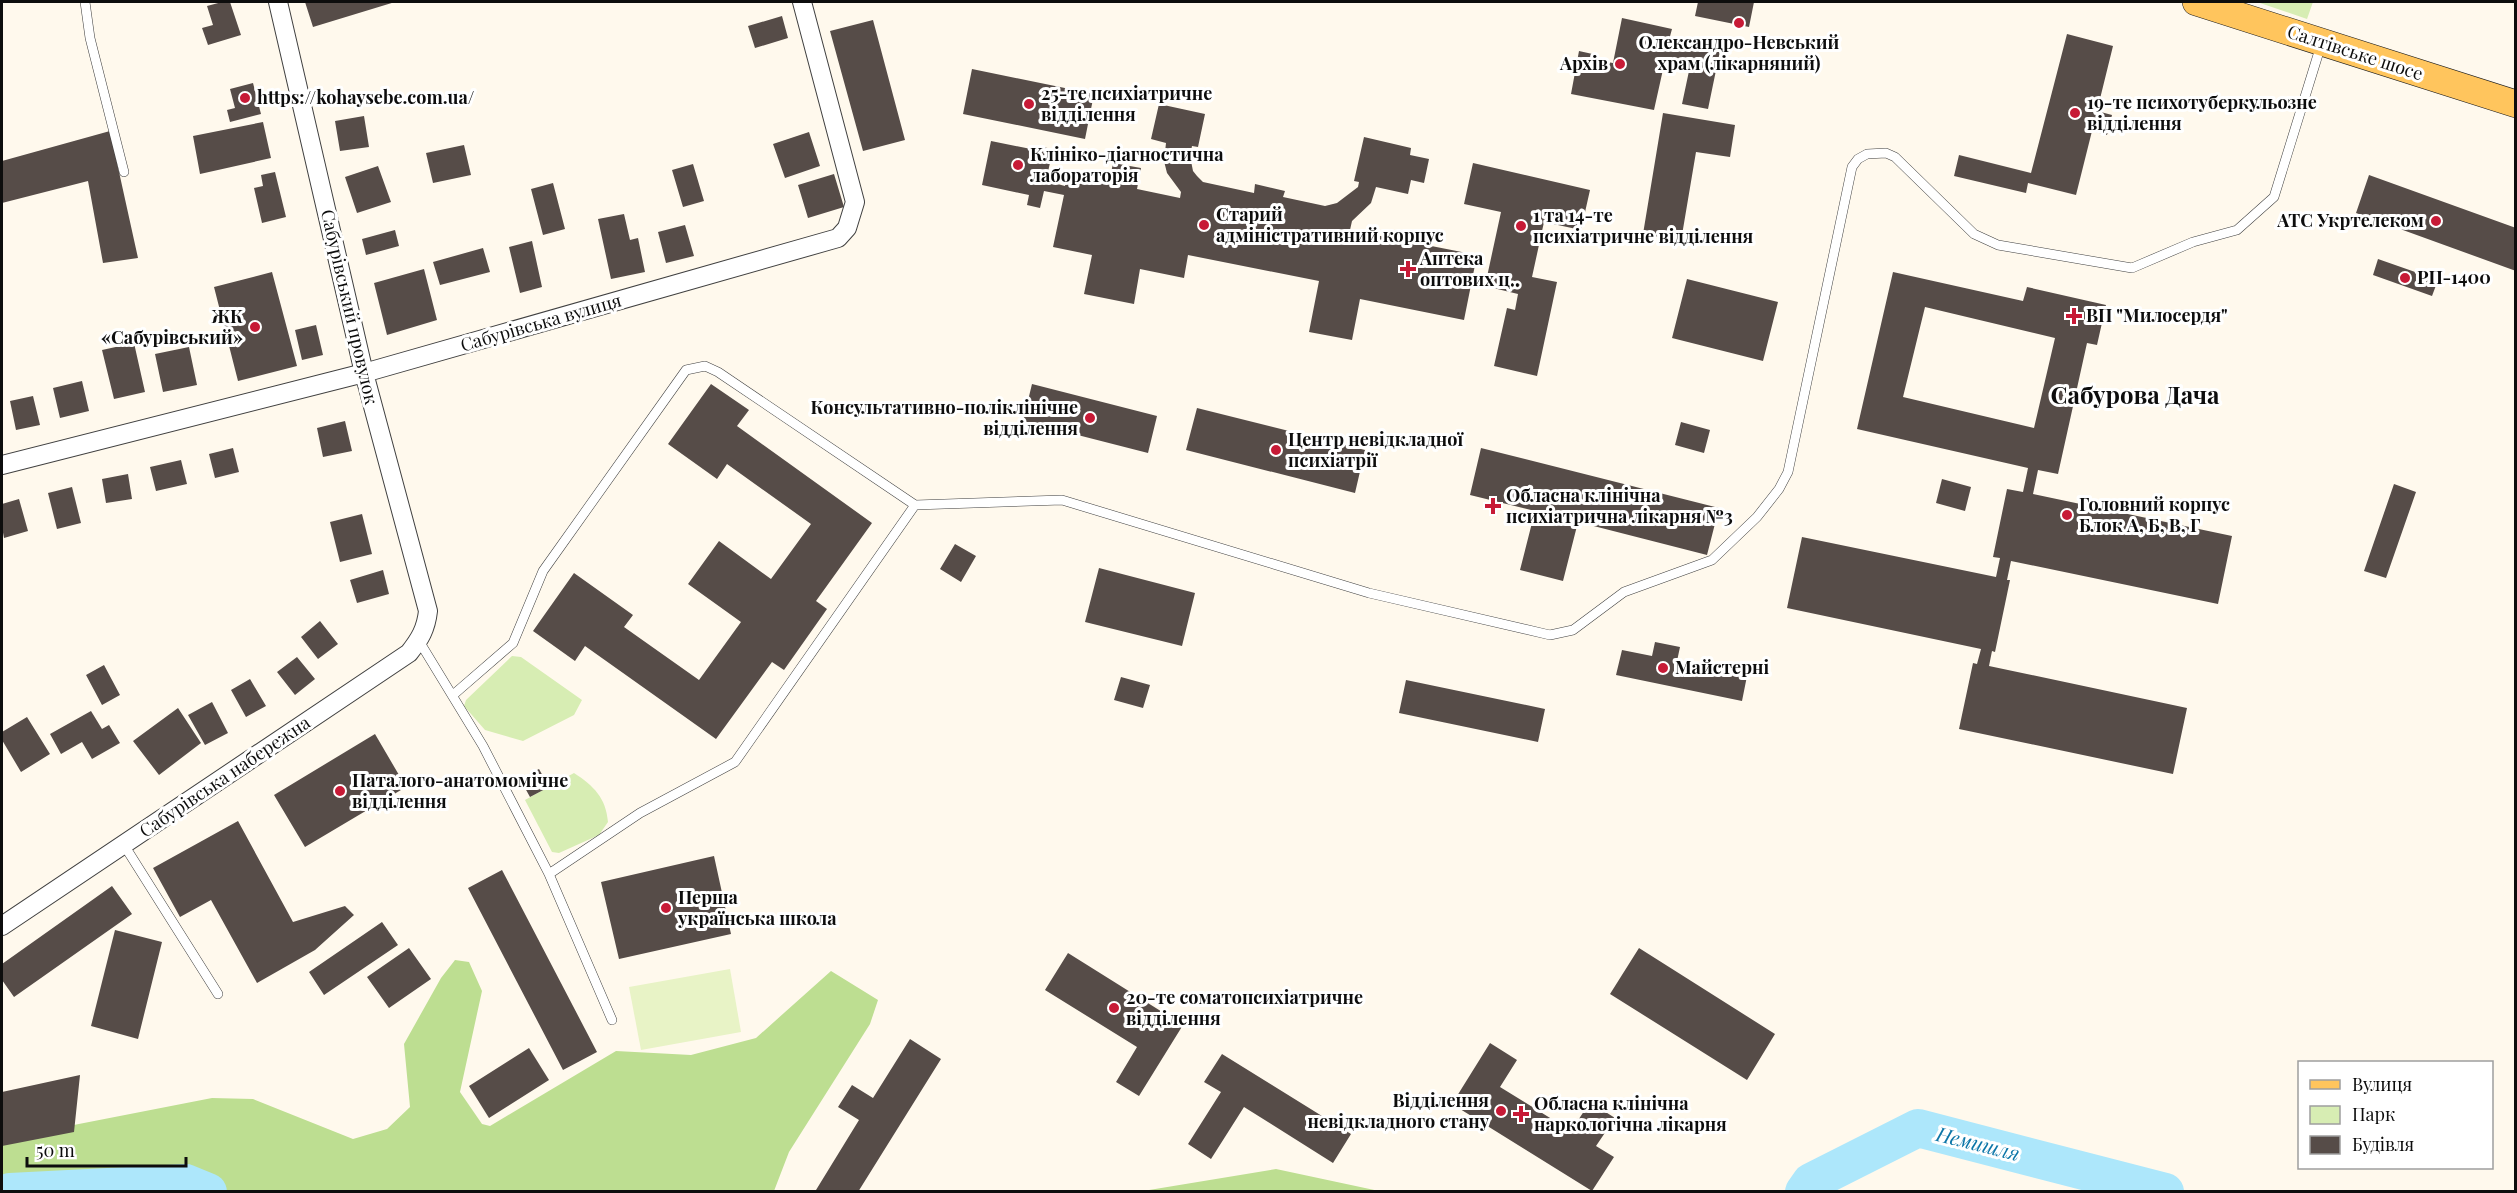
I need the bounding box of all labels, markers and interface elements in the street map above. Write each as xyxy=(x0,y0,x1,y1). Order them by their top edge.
marker: Олександро-Невський храм (лікарняний) xyxy=(1732,16,1746,30)
street label: Салтівське шосе xyxy=(2284,19,2426,85)
place label: Олександро-Невський храм (лікарняний) xyxy=(1639,30,1840,75)
place label: Архів xyxy=(1559,51,1608,75)
marker: Архів xyxy=(1613,57,1627,71)
place label: 25-те психіатричне відділення xyxy=(1041,81,1212,126)
place label: https://kohaysebe.com.ua/ xyxy=(257,85,475,109)
place label: 19-те психотуберкульозне відділення xyxy=(2087,90,2317,135)
marker: https://kohaysebe.com.ua/ xyxy=(238,91,252,105)
marker: 25-те психіатричне відділення xyxy=(1022,97,1036,111)
marker: 19-те психотуберкульозне відділення xyxy=(2068,106,2082,120)
place label: Клініко-діагностична лабораторія xyxy=(1030,142,1224,187)
marker: Клініко-діагностична лабораторія xyxy=(1011,158,1025,172)
place label: Старий адміністративний корпус xyxy=(1216,202,1444,247)
place label: 1 та 14-те психіатричне відділення xyxy=(1533,203,1753,248)
street label: Сабурівський провулок xyxy=(316,207,384,407)
place label: АТС Укртелеком xyxy=(2276,208,2424,232)
marker: АТС Укртелеком xyxy=(2429,214,2443,228)
marker: Старий адміністративний корпус xyxy=(1197,218,1211,232)
marker: 1 та 14-те психіатричне відділення xyxy=(1514,219,1528,233)
place label: Аптека оптових ц‥ xyxy=(1419,246,1520,291)
marker: Аптека оптових ц‥ xyxy=(1401,262,1415,276)
place label: РП-1400 xyxy=(2417,265,2491,289)
marker: РП-1400 xyxy=(2398,271,2412,285)
street label: Сабурівська вулиця xyxy=(457,287,624,357)
place label: ВП "Милосердя" xyxy=(2086,303,2228,327)
place label: ЖК «Сабурівський» xyxy=(101,304,243,349)
marker: ВП "Милосердя" xyxy=(2067,309,2081,323)
marker: ЖК «Сабурівський» xyxy=(248,320,262,334)
district label: Сабурова Дача xyxy=(2050,378,2220,410)
place label: Консультативно-поліклінічне відділення xyxy=(811,395,1078,440)
marker: Консультативно-поліклінічне відділення xyxy=(1083,411,1097,425)
place label: Центр невідкладної психіатрії xyxy=(1288,427,1464,472)
marker: Центр невідкладної психіатрії xyxy=(1269,443,1283,457)
place label: Обласна клінічна психіатрична лікарня №3 xyxy=(1506,483,1733,528)
place label: Головний корпус Блок А, Б, В, Г xyxy=(2079,492,2230,537)
marker: Обласна клінічна психіатрична лікарня №3 xyxy=(1484,497,1502,515)
marker: Головний корпус Блок А, Б, В, Г xyxy=(2060,508,2074,522)
place label: Майстерні xyxy=(1675,655,1769,679)
marker: Майстерні xyxy=(1656,661,1670,675)
street label: Сабурівська набережна xyxy=(134,710,315,842)
place label: Паталого-анатомомічне відділення xyxy=(352,768,568,813)
marker: Паталого-анатомомічне відділення xyxy=(333,784,347,798)
place label: Перша українська школа xyxy=(677,885,837,930)
marker: Перша українська школа xyxy=(659,901,673,915)
place label: 20-те соматопсихіатричне відділення xyxy=(1126,985,1363,1030)
marker: 20-те соматопсихіатричне відділення xyxy=(1107,1001,1121,1015)
legend xyxy=(2298,1061,2493,1169)
text: Вулиця xyxy=(2352,1072,2413,1096)
place label: Відділення невідкладного стану xyxy=(1308,1088,1490,1133)
place label: Обласна клінічна наркологічна лікарня xyxy=(1534,1091,1727,1136)
text: Парк xyxy=(2352,1102,2395,1126)
marker: Відділення невідкладного стану xyxy=(1494,1104,1508,1118)
marker: Обласна клінічна наркологічна лікарня xyxy=(1512,1105,1530,1123)
water label: Немишля xyxy=(1933,1119,2023,1166)
scale bar xyxy=(27,1130,186,1168)
text: Будівля xyxy=(2352,1132,2415,1156)
text: 50 m xyxy=(36,1138,75,1162)

